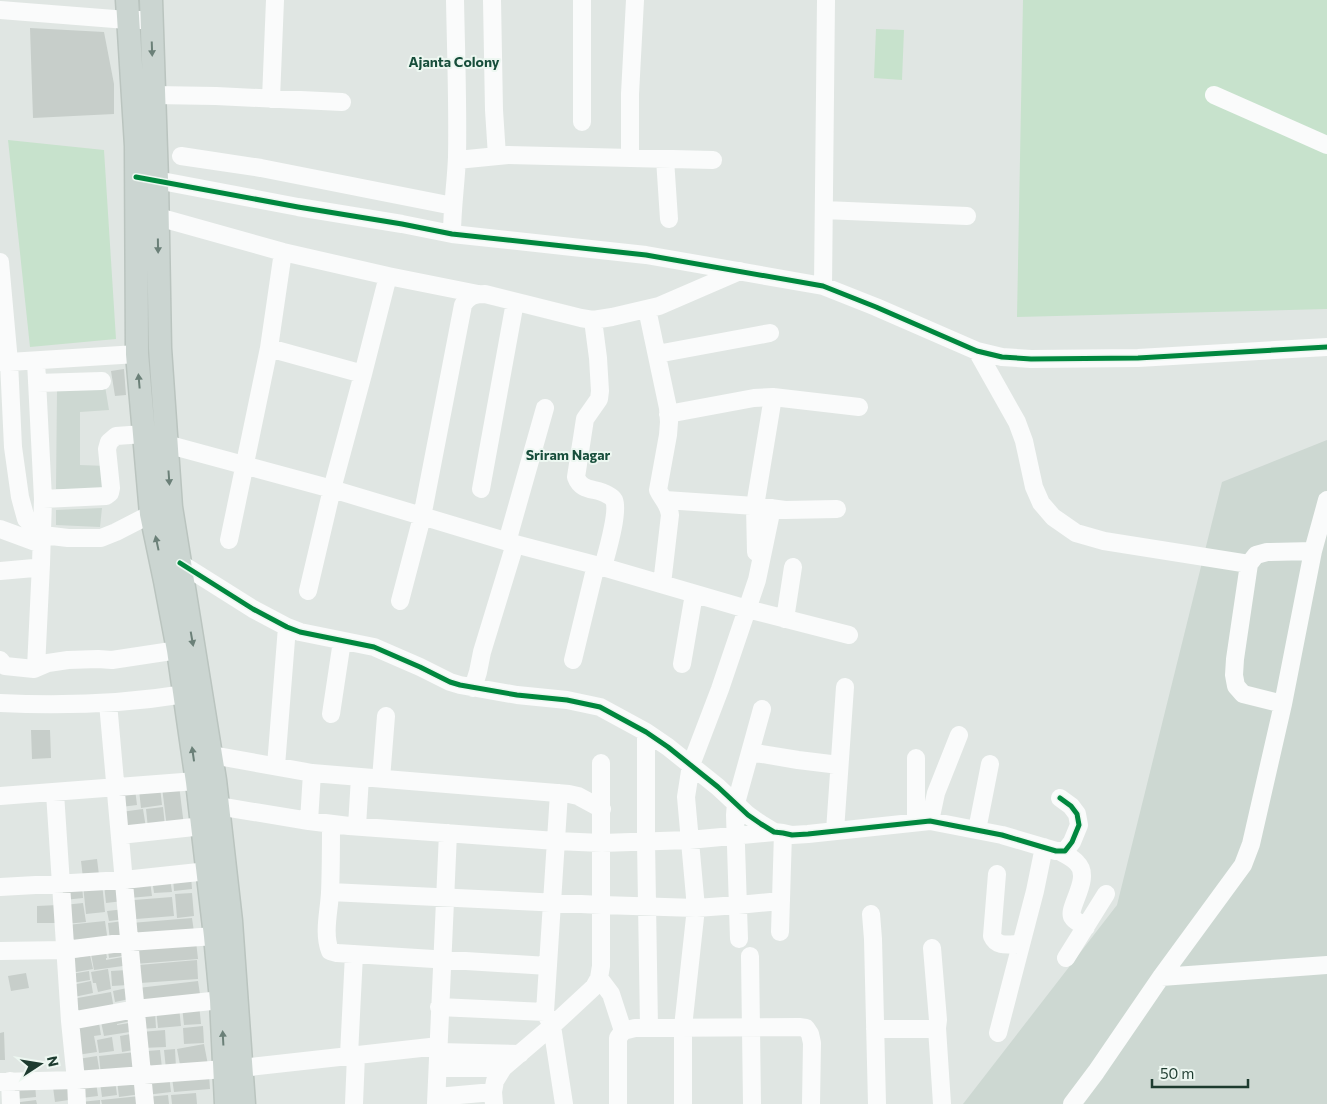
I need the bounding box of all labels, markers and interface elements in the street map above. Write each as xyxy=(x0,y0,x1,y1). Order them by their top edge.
one-way arrow xyxy=(149,41,157,57)
district label: Ajanta Colony xyxy=(408,53,500,70)
one-way arrow xyxy=(154,238,162,254)
one-way arrow xyxy=(135,373,143,389)
district label: Sriram Nagar xyxy=(526,446,611,463)
one-way arrow xyxy=(165,471,173,487)
one-way arrow xyxy=(153,535,161,550)
one-way arrow xyxy=(189,631,197,647)
one-way arrow xyxy=(189,746,197,762)
one-way arrow xyxy=(218,1030,226,1046)
north arrow xyxy=(15,1039,65,1089)
text: N xyxy=(44,1054,63,1068)
scale bar xyxy=(1152,1056,1248,1088)
text: 50 m xyxy=(1160,1064,1194,1082)

